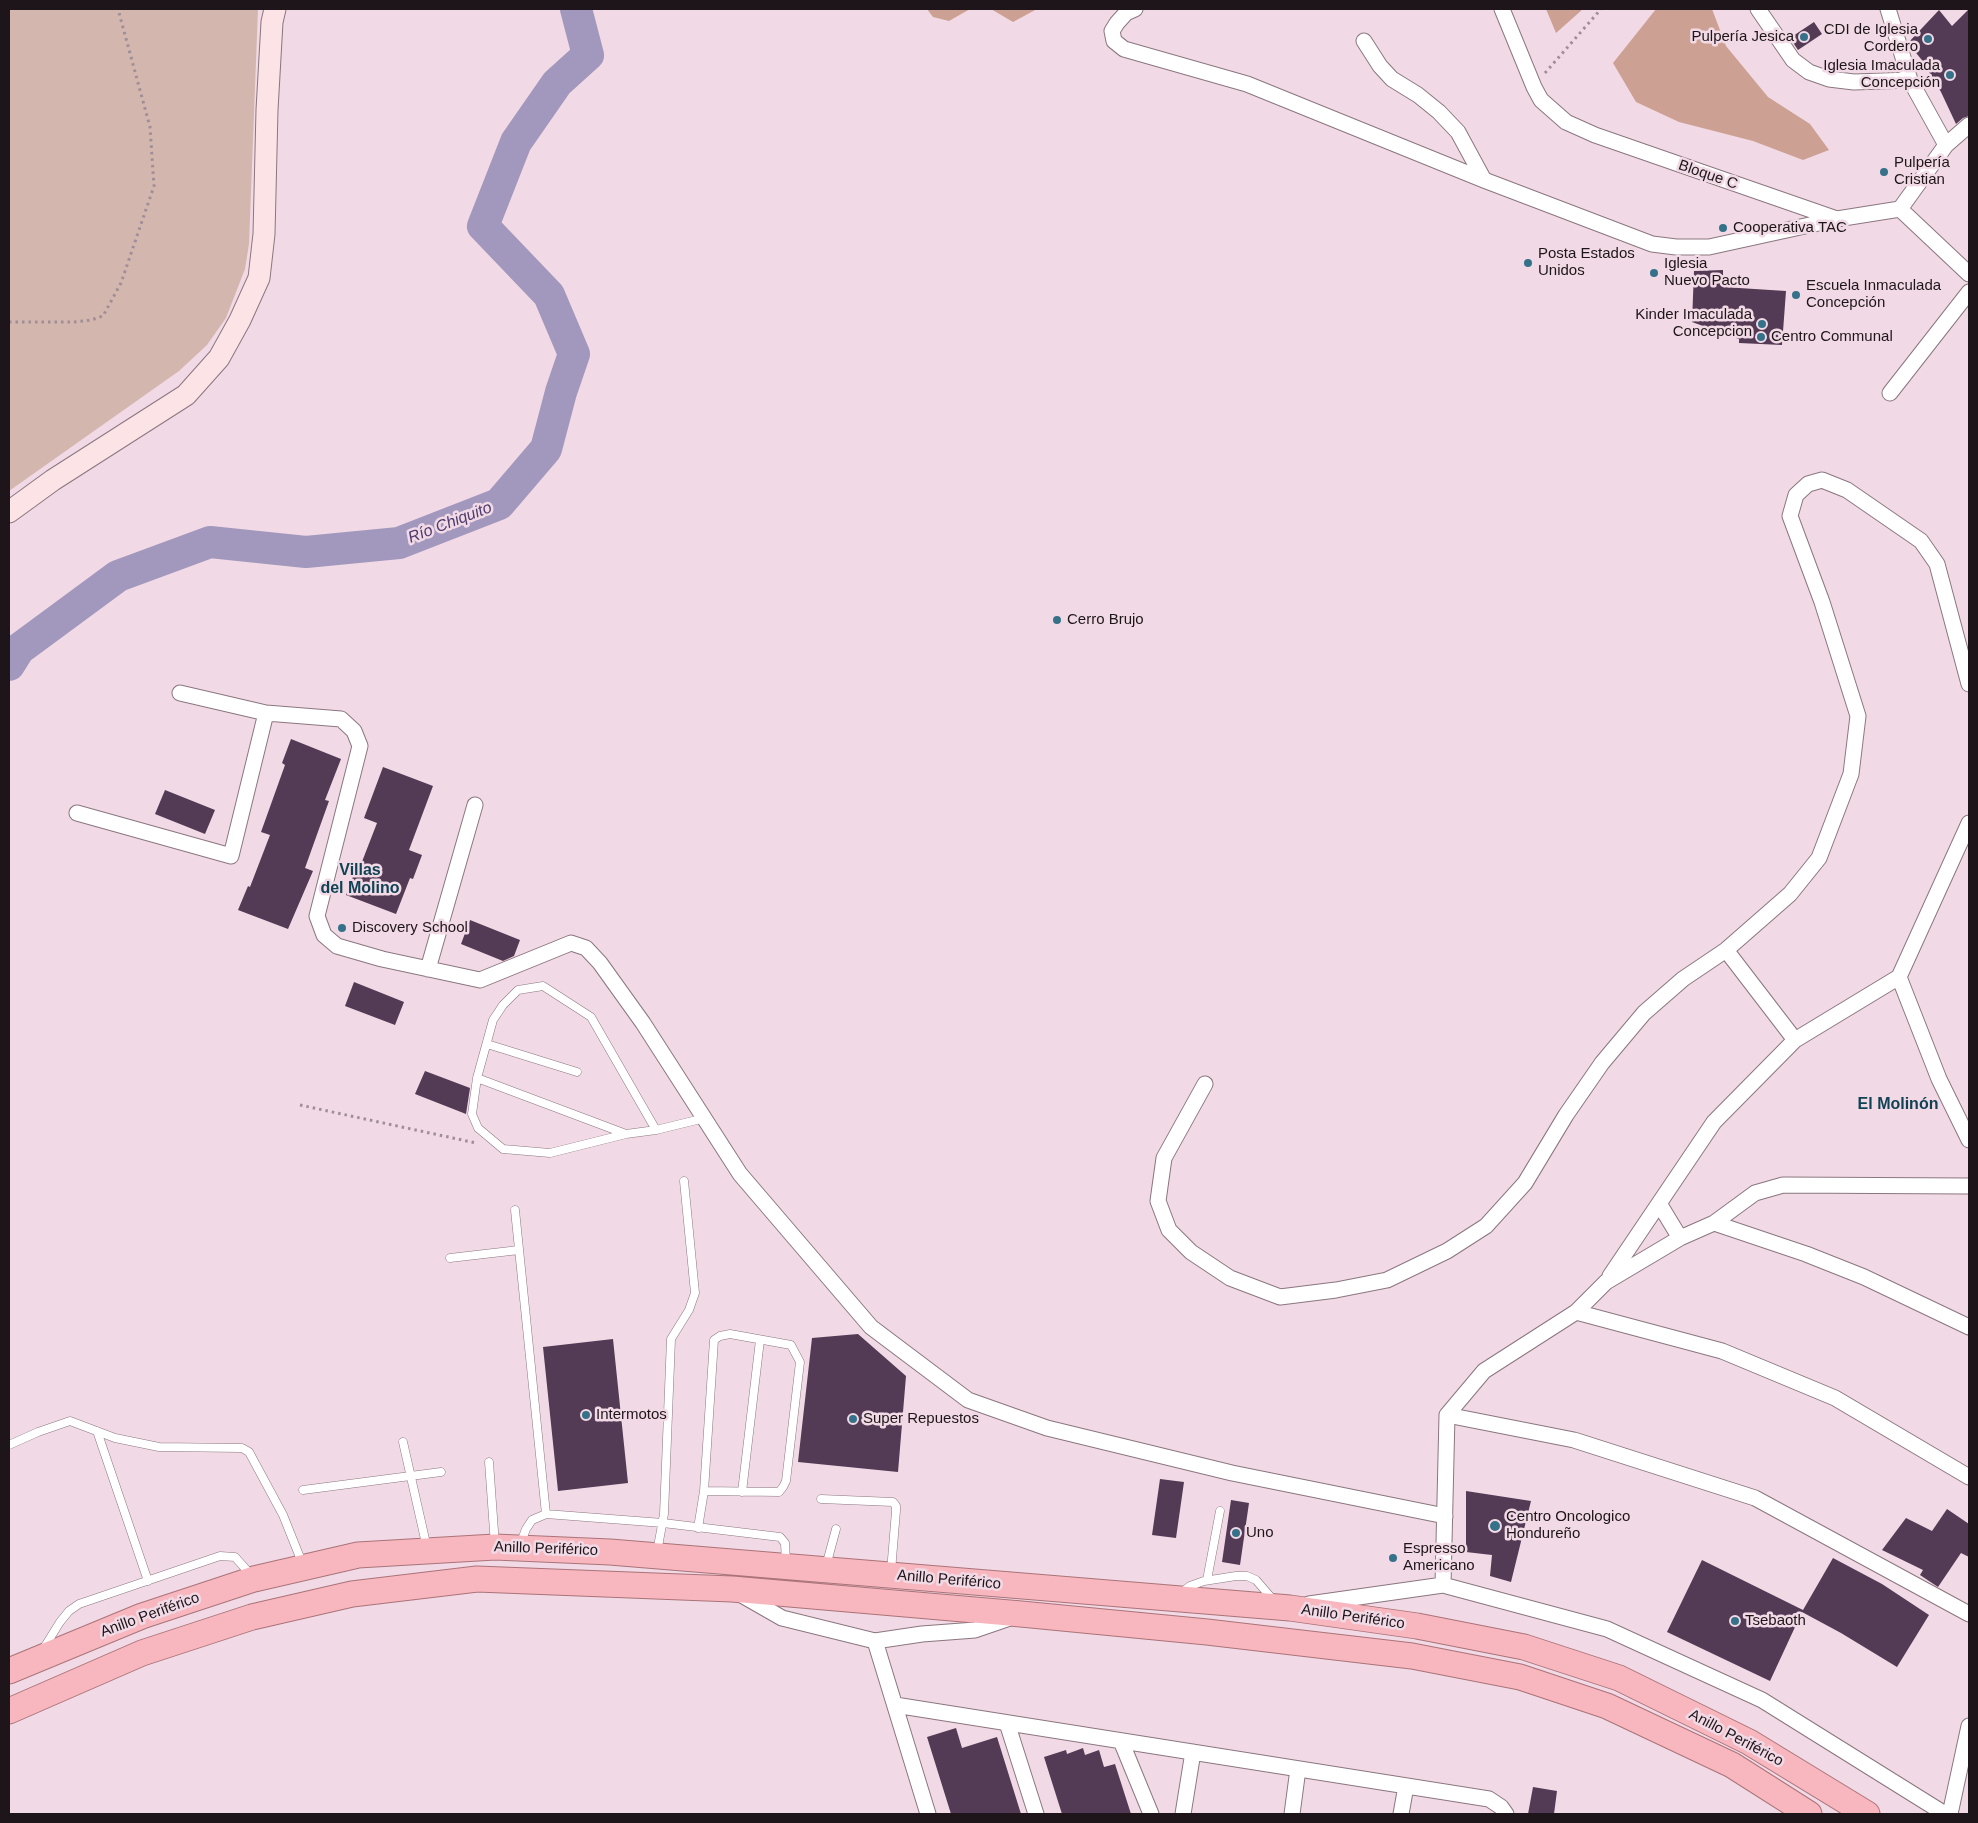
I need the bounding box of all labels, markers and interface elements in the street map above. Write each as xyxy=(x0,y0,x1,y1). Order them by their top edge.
place label: CDI de Iglesia Cordero xyxy=(1824,21,1918,56)
place label: Pulpería Jesica xyxy=(1691,28,1794,46)
marker: Pulpería Jesica xyxy=(1798,31,1810,43)
marker: CDI de Iglesia Cordero xyxy=(1922,33,1934,45)
place label: Iglesia Imaculada Concepción xyxy=(1823,57,1940,92)
marker: Iglesia Imaculada Concepción xyxy=(1944,69,1956,81)
place label: Pulpería Cristian xyxy=(1894,154,1950,189)
street label: Bloque C xyxy=(1676,156,1740,194)
marker: Pulpería Cristian xyxy=(1878,166,1890,178)
place label: Cooperativa TAC xyxy=(1733,219,1847,237)
marker: Cooperativa TAC xyxy=(1717,222,1729,234)
place label: Posta Estados Unidos xyxy=(1538,245,1635,280)
place label: Iglesia Nuevo Pacto xyxy=(1664,255,1750,290)
marker: Posta Estados Unidos xyxy=(1522,257,1534,269)
marker: Iglesia Nuevo Pacto xyxy=(1648,267,1660,279)
place label: Escuela Inmaculada Concepción xyxy=(1806,277,1941,312)
marker: Escuela Inmaculada Concepción xyxy=(1790,289,1802,301)
place label: Kinder Imaculada Concepcion xyxy=(1635,306,1752,341)
marker: Kinder Imaculada Concepcion xyxy=(1756,318,1768,330)
place label: Centro Communal xyxy=(1771,328,1893,346)
marker: Centro Communal xyxy=(1755,331,1767,343)
water label: Río Chiquito xyxy=(405,498,495,548)
place label: Cerro Brujo xyxy=(1067,611,1144,629)
marker: Cerro Brujo xyxy=(1051,614,1063,626)
district label: Villas del Molino xyxy=(320,861,400,899)
place label: Discovery School xyxy=(352,919,468,937)
marker: Discovery School xyxy=(336,922,348,934)
district label: El Molinón xyxy=(1858,1095,1938,1115)
place label: Intermotos xyxy=(596,1406,667,1424)
marker: Intermotos xyxy=(580,1409,592,1421)
place label: Super Repuestos xyxy=(863,1410,979,1428)
marker: Super Repuestos xyxy=(847,1413,859,1425)
place label: Centro Oncologico Hondureño xyxy=(1506,1508,1630,1543)
marker: Centro Oncologico Hondureño xyxy=(1488,1519,1502,1533)
place label: Uno xyxy=(1246,1524,1274,1542)
marker: Uno xyxy=(1230,1527,1242,1539)
street label: Anillo Periférico xyxy=(494,1538,598,1560)
place label: Espresso Americano xyxy=(1403,1540,1475,1575)
marker: Espresso Americano xyxy=(1387,1552,1399,1564)
street label: Anillo Periférico xyxy=(896,1566,1002,1594)
street label: Anillo Periférico xyxy=(98,1589,202,1641)
street label: Anillo Periférico xyxy=(1300,1601,1406,1633)
place label: Tsebaoth xyxy=(1745,1612,1806,1630)
marker: Tsebaoth xyxy=(1729,1615,1741,1627)
street label: Anillo Periférico xyxy=(1686,1706,1786,1770)

